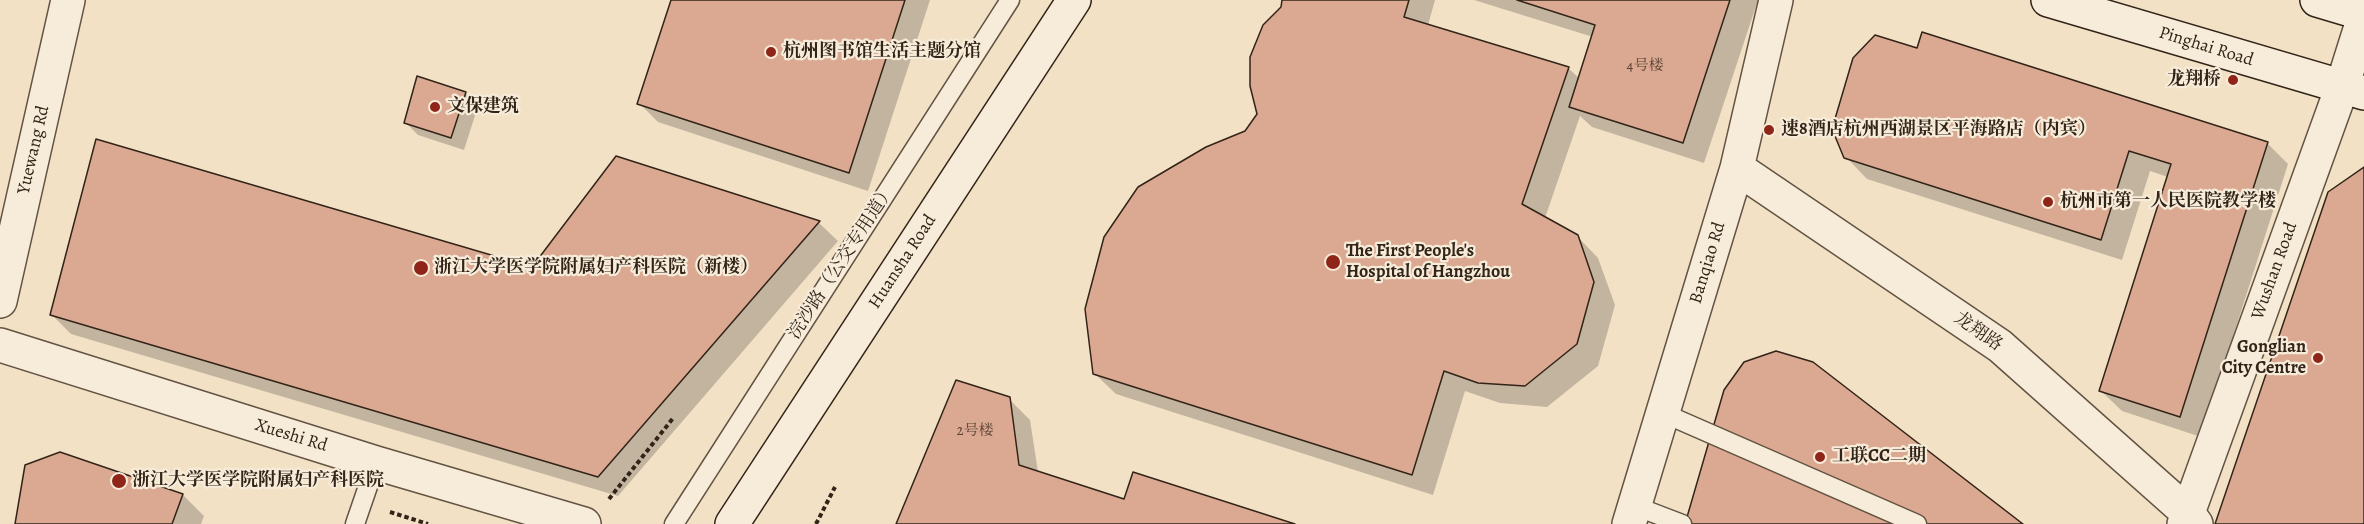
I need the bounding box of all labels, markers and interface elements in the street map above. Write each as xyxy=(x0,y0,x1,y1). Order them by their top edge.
street label: Pinghai Road xyxy=(2156,22,2256,72)
place label: 杭州图书馆生活主题分馆 xyxy=(783,41,981,63)
marker: 杭州图书馆生活主题分馆 xyxy=(764,45,778,59)
house number: 4号楼 xyxy=(1627,57,1663,75)
place label: 龙翔桥 xyxy=(2167,69,2221,91)
marker: 龙翔桥 xyxy=(2226,73,2240,87)
place label: 文保建筑 xyxy=(447,96,519,118)
marker: 文保建筑 xyxy=(428,100,442,114)
street label: Yuewang Rd xyxy=(13,104,55,196)
place label: 速8酒店杭州西湖景区平海路店（内宾） xyxy=(1781,119,2096,141)
marker: 速8酒店杭州西湖景区平海路店（内宾） xyxy=(1762,123,1776,137)
street label: 浣沙路（公交专用道） xyxy=(784,181,900,343)
place label: 杭州市第一人民医院教学楼 xyxy=(2060,191,2276,213)
marker: 杭州市第一人民医院教学楼 xyxy=(2041,195,2055,209)
street label: Huansha Road xyxy=(865,211,941,313)
street label: Banqiao Rd xyxy=(1685,219,1731,307)
street label: Wushan Road xyxy=(2247,219,2303,323)
place label: The First People's Hospital of Hangzhou xyxy=(1346,241,1510,284)
marker: The First People's Hospital of Hangzhou xyxy=(1324,253,1342,271)
place label: 浙江大学医学院附属妇产科医院（新楼） xyxy=(434,257,758,279)
marker: 浙江大学医学院附属妇产科医院（新楼） xyxy=(412,259,430,277)
street label: 龙翔路 xyxy=(1950,308,2006,356)
place label: Gonglian City Centre xyxy=(2222,337,2306,380)
marker: Gonglian City Centre xyxy=(2311,351,2325,365)
street label: Xueshi Rd xyxy=(252,415,330,457)
house number: 2号楼 xyxy=(956,422,994,440)
place label: 工联CC二期 xyxy=(1832,446,1926,468)
marker: 工联CC二期 xyxy=(1813,450,1827,464)
place label: 浙江大学医学院附属妇产科医院 xyxy=(132,470,384,492)
marker: 浙江大学医学院附属妇产科医院 xyxy=(110,472,128,490)

